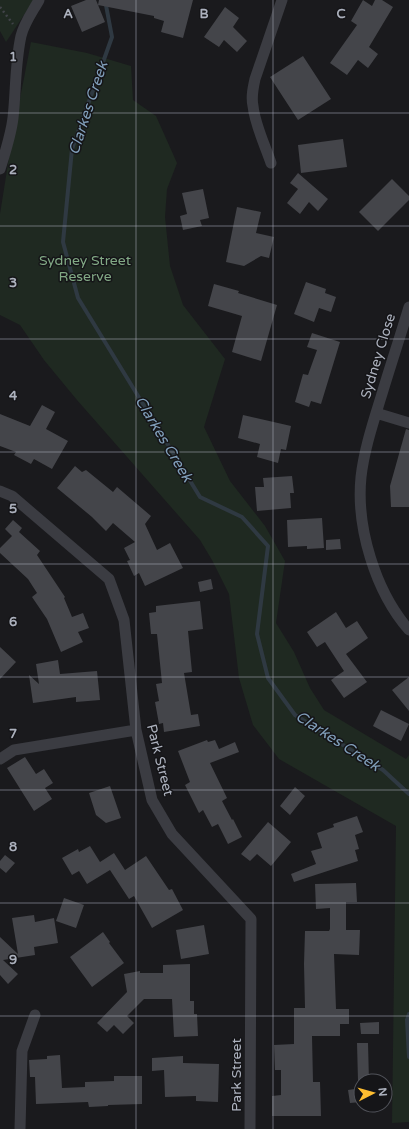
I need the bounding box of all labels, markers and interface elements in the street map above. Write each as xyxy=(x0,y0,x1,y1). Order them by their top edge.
text: A xyxy=(63,6,73,22)
text: B xyxy=(199,6,209,22)
text: C xyxy=(336,6,346,22)
text: 1 xyxy=(9,49,17,65)
water label: Clarkes Creek xyxy=(64,57,112,157)
text: 2 xyxy=(9,162,17,178)
park label: Sydney Street Reserve xyxy=(39,252,132,285)
text: 3 xyxy=(9,275,17,291)
street label: Sydney Close xyxy=(357,311,399,401)
text: 4 xyxy=(9,388,18,404)
water label: Clarkes Creek xyxy=(131,393,198,487)
text: 5 xyxy=(9,501,17,517)
text: 6 xyxy=(9,614,17,630)
water label: Clarkes Creek xyxy=(292,707,385,776)
street label: Park Street xyxy=(143,722,177,798)
text: 7 xyxy=(9,726,17,742)
text: 8 xyxy=(9,839,17,855)
text: 9 xyxy=(9,952,17,968)
street label: Park Street xyxy=(228,1038,245,1112)
north arrow xyxy=(353,1073,393,1113)
text: N xyxy=(376,1087,389,1097)

